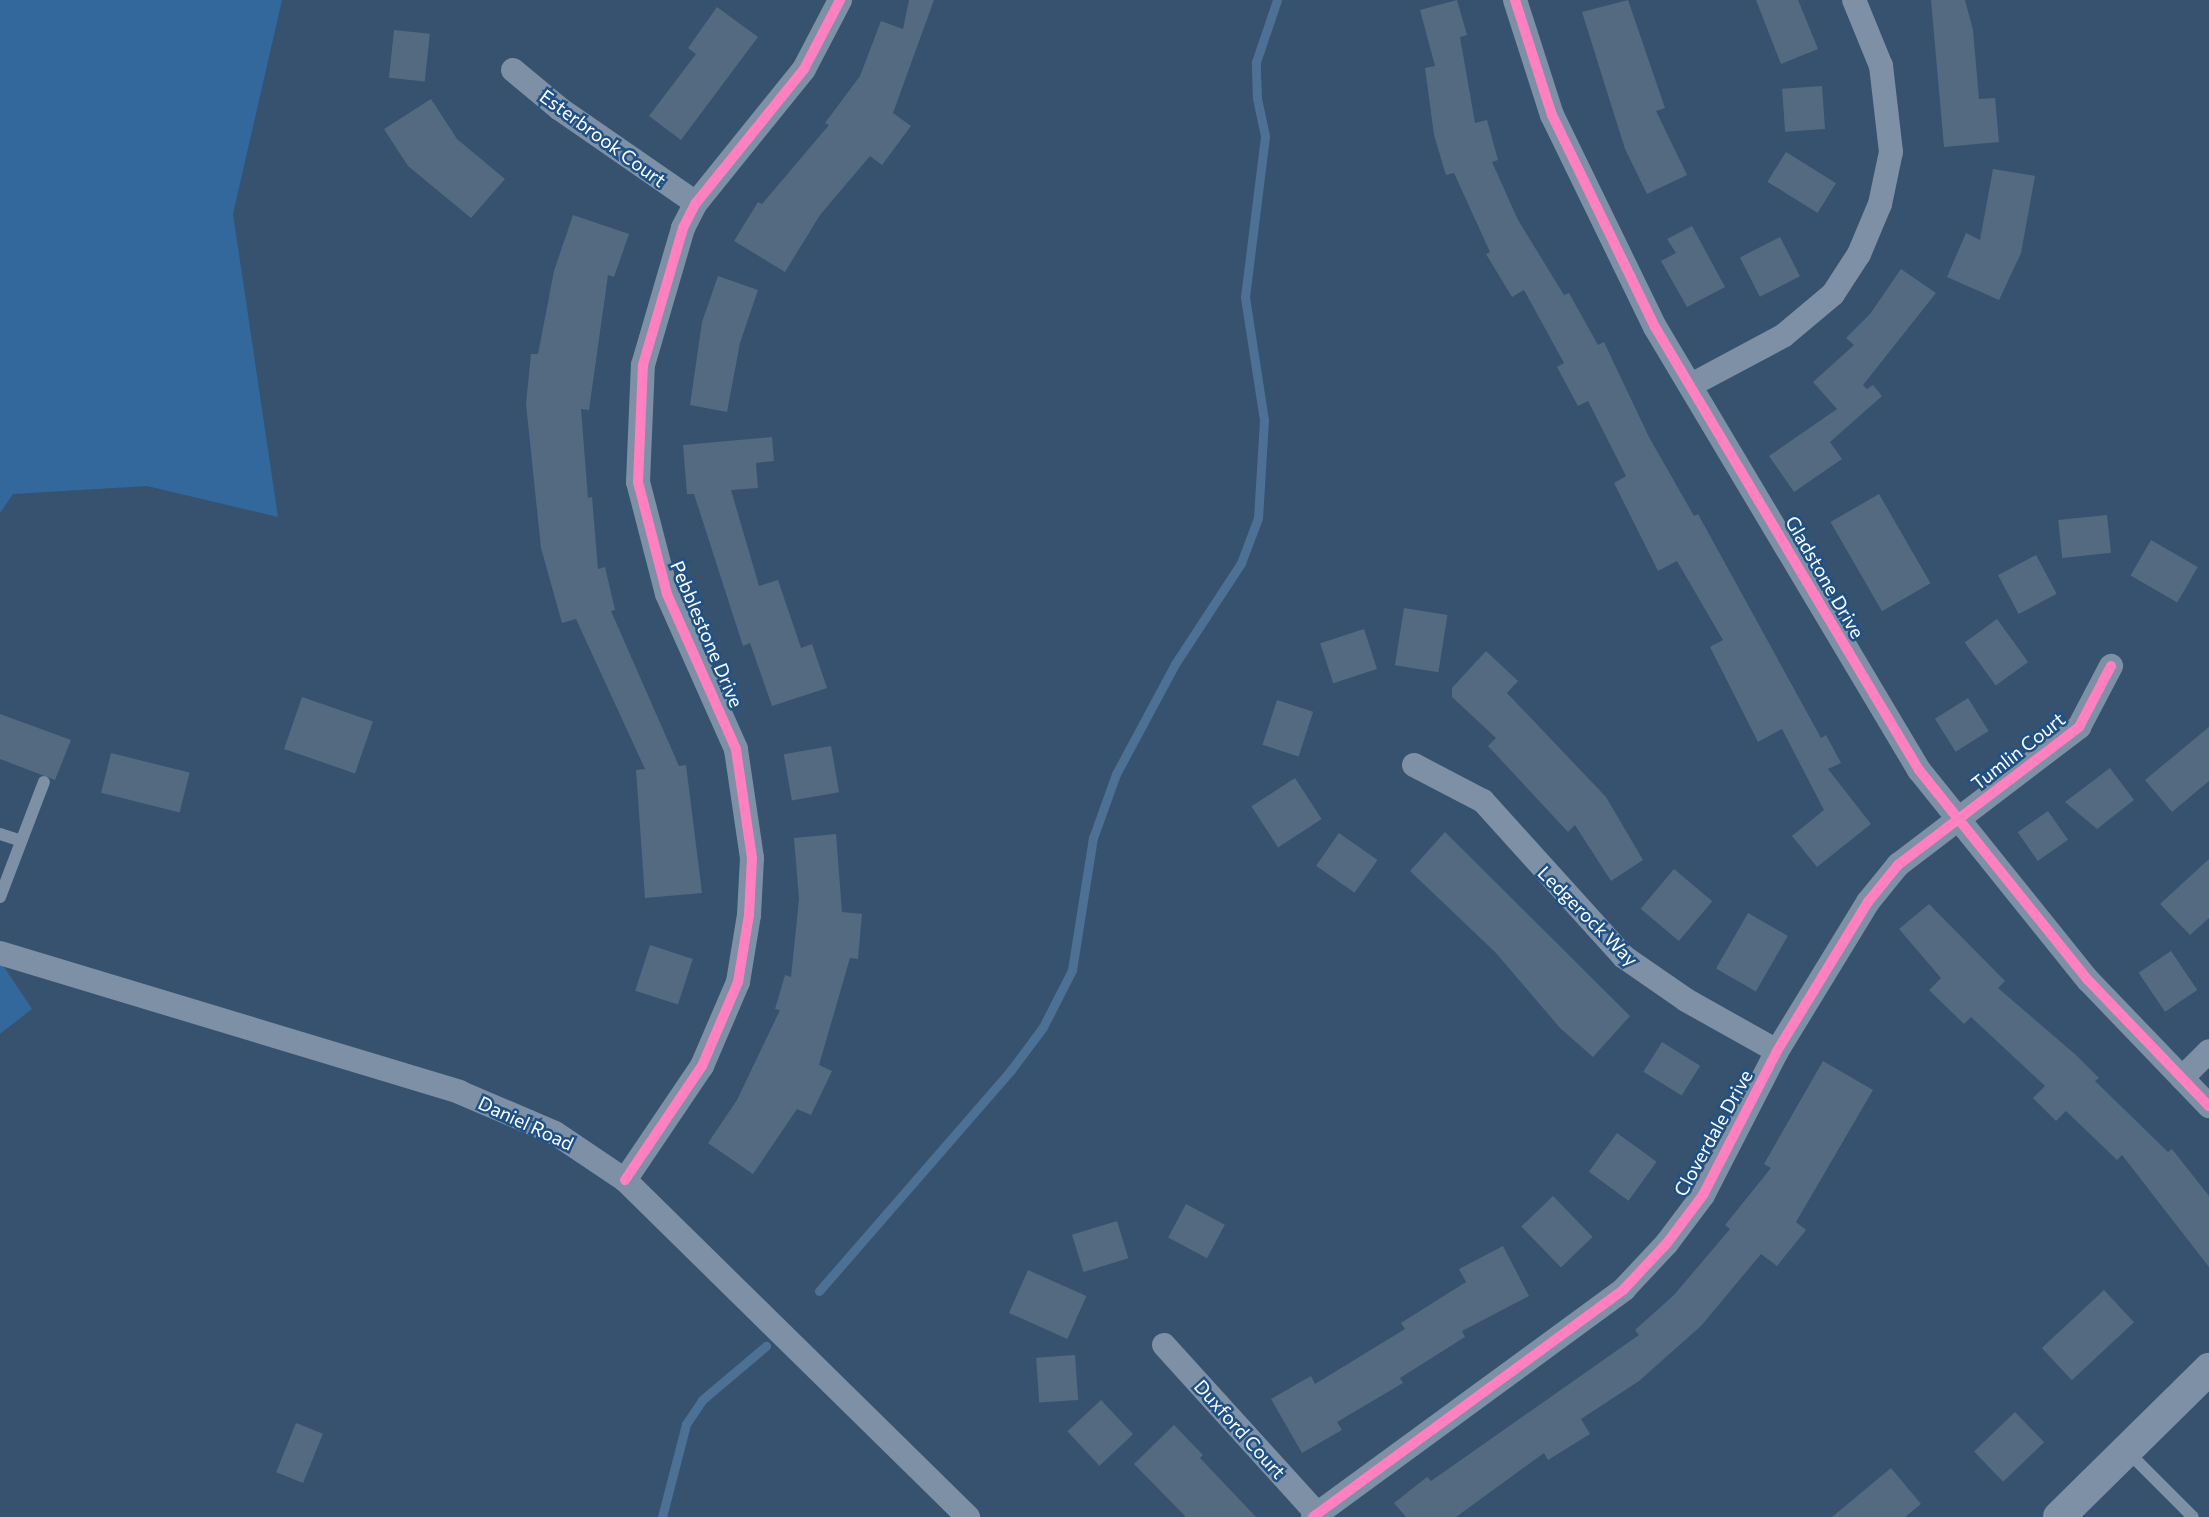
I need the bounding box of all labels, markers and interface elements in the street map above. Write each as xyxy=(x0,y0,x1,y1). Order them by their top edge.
street label: Esterbrook Court xyxy=(535,85,671,191)
street label: Gladstone Drive xyxy=(1781,512,1869,642)
street label: Pebblestone Drive xyxy=(666,557,748,711)
street label: Tumlin Court xyxy=(1967,707,2069,795)
street label: Ledgerock Way xyxy=(1533,861,1643,971)
street label: Cloverdale Drive xyxy=(1669,1066,1757,1200)
street label: Daniel Road xyxy=(475,1091,577,1155)
street label: Duxford Court xyxy=(1190,1375,1290,1483)

